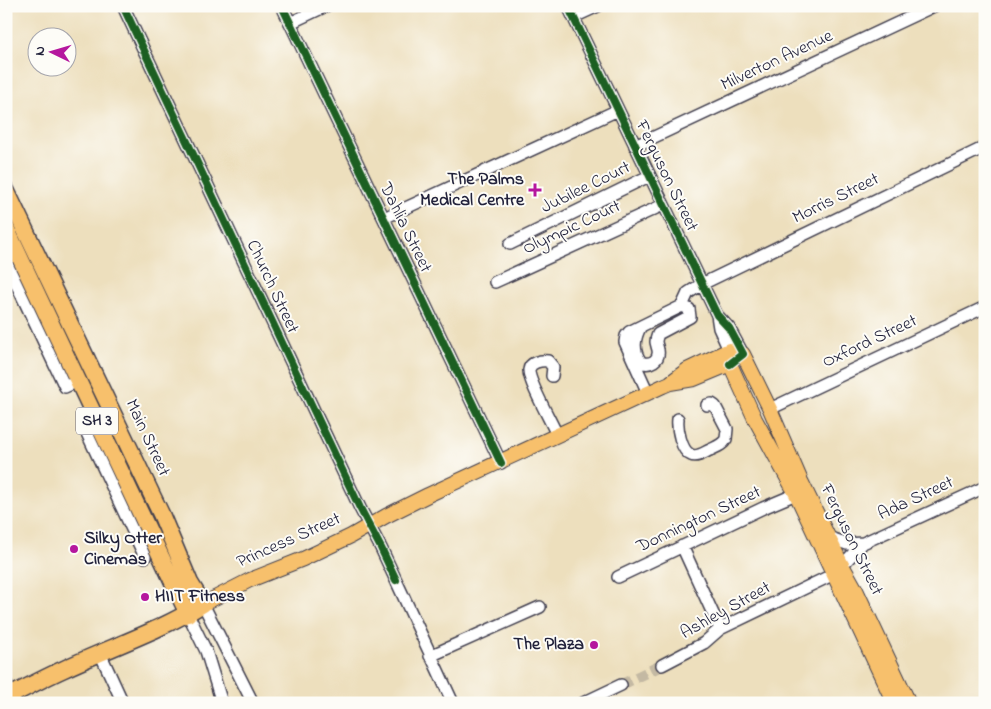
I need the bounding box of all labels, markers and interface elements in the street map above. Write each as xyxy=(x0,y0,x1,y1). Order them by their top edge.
street label: Milverton Avenue xyxy=(717,23,838,98)
north arrow xyxy=(28,28,78,78)
text: N xyxy=(30,45,51,57)
street label: Ferguson Street xyxy=(626,115,704,236)
street label: Jubilee Court xyxy=(537,155,635,221)
place label: The Palms Medical Centre xyxy=(420,167,525,214)
street label: Morris Street xyxy=(788,167,884,231)
street label: Dahlia Street xyxy=(372,178,438,277)
marker: The Palms Medical Centre xyxy=(528,183,542,197)
street label: Olympic Court xyxy=(519,194,625,262)
street label: Church Street xyxy=(239,236,305,338)
street label: Oxford Street xyxy=(818,309,922,375)
street label: Main Street xyxy=(118,395,176,481)
road number: SH 3 xyxy=(76,408,118,434)
street label: Ada Street xyxy=(874,470,958,528)
street label: Ferguson Street xyxy=(811,479,889,600)
street label: Donnington Street xyxy=(632,480,766,562)
street label: Princess Street xyxy=(233,506,345,576)
place label: Silky Otter Cinemas xyxy=(84,526,162,573)
marker: Silky Otter Cinemas xyxy=(68,543,80,555)
street label: Ashley Street xyxy=(676,575,776,647)
place label: HIIT Fitness xyxy=(155,584,245,610)
marker: HIIT Fitness xyxy=(139,591,151,603)
place label: The Plaza xyxy=(513,632,584,658)
marker: The Plaza xyxy=(588,639,600,651)

